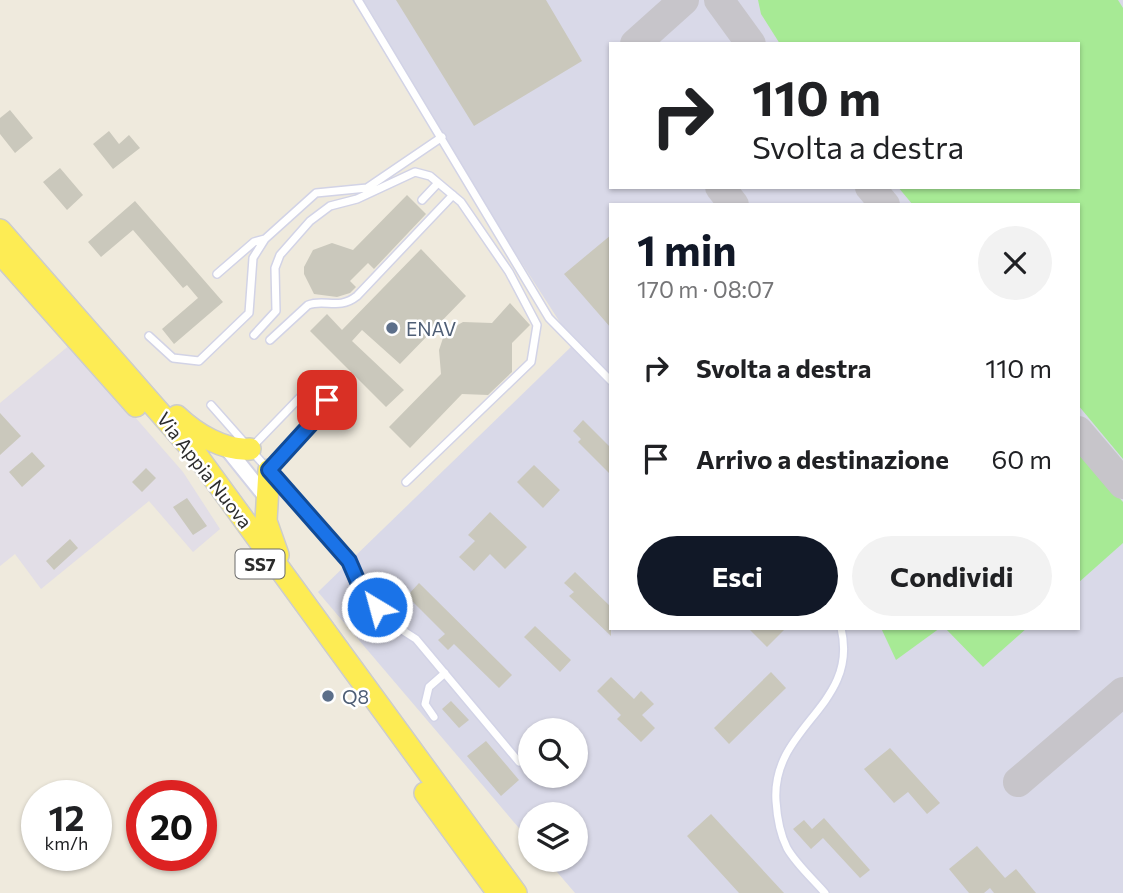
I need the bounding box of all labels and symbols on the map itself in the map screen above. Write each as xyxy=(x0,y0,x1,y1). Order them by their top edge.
place label: ENAV xyxy=(406,317,456,340)
marker: ENAV xyxy=(384,320,400,336)
pin xyxy=(297,370,357,430)
street label: Via Appia Nuova xyxy=(153,407,257,533)
road number: SS7 xyxy=(236,550,284,578)
position arrow xyxy=(340,570,414,644)
place label: Q8 xyxy=(342,685,369,708)
marker: Q8 xyxy=(320,688,336,704)
speed limit sign: 20 xyxy=(126,780,217,871)

